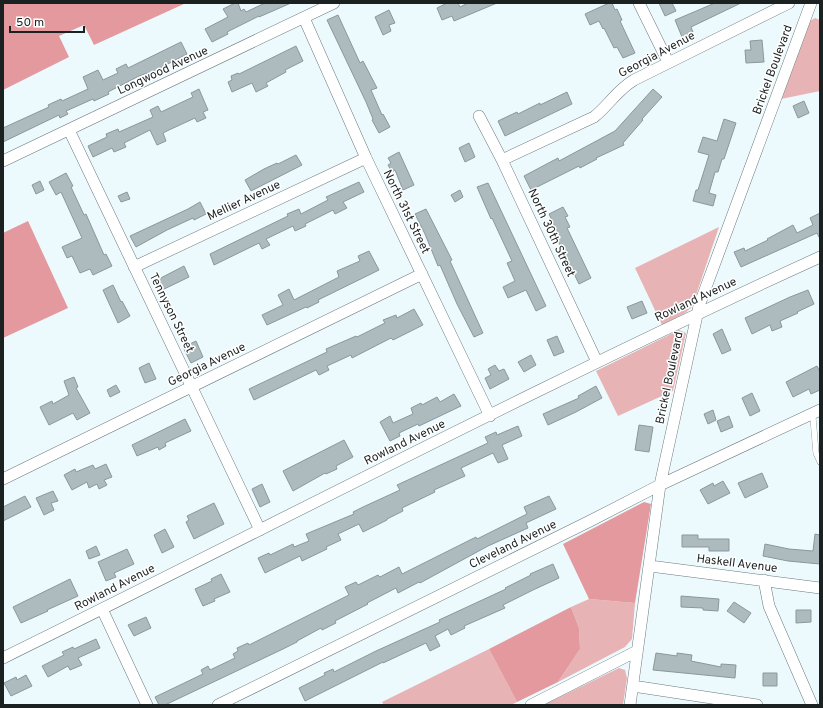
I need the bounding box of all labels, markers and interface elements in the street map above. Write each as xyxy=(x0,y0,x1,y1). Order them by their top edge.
scale bar xyxy=(10,8,84,34)
text: 50 m xyxy=(16,15,44,31)
street label: Brickel Boulevard xyxy=(749,23,797,117)
street label: Georgia Avenue xyxy=(616,28,698,82)
street label: Longwood Avenue xyxy=(115,43,211,99)
street label: North 31st Street xyxy=(379,167,433,257)
street label: Mellier Avenue xyxy=(205,177,283,225)
street label: North 30th Street xyxy=(524,186,578,280)
street label: Tennyson Street xyxy=(145,270,197,356)
street label: Rowland Avenue xyxy=(652,274,740,326)
street label: Brickel Boulevard xyxy=(652,330,688,426)
street label: Georgia Avenue xyxy=(166,339,248,391)
street label: Rowland Avenue xyxy=(362,416,448,470)
street label: Cleveland Avenue xyxy=(467,517,559,573)
street label: Haskell Avenue xyxy=(696,551,778,577)
street label: Rowland Avenue xyxy=(72,561,158,615)

